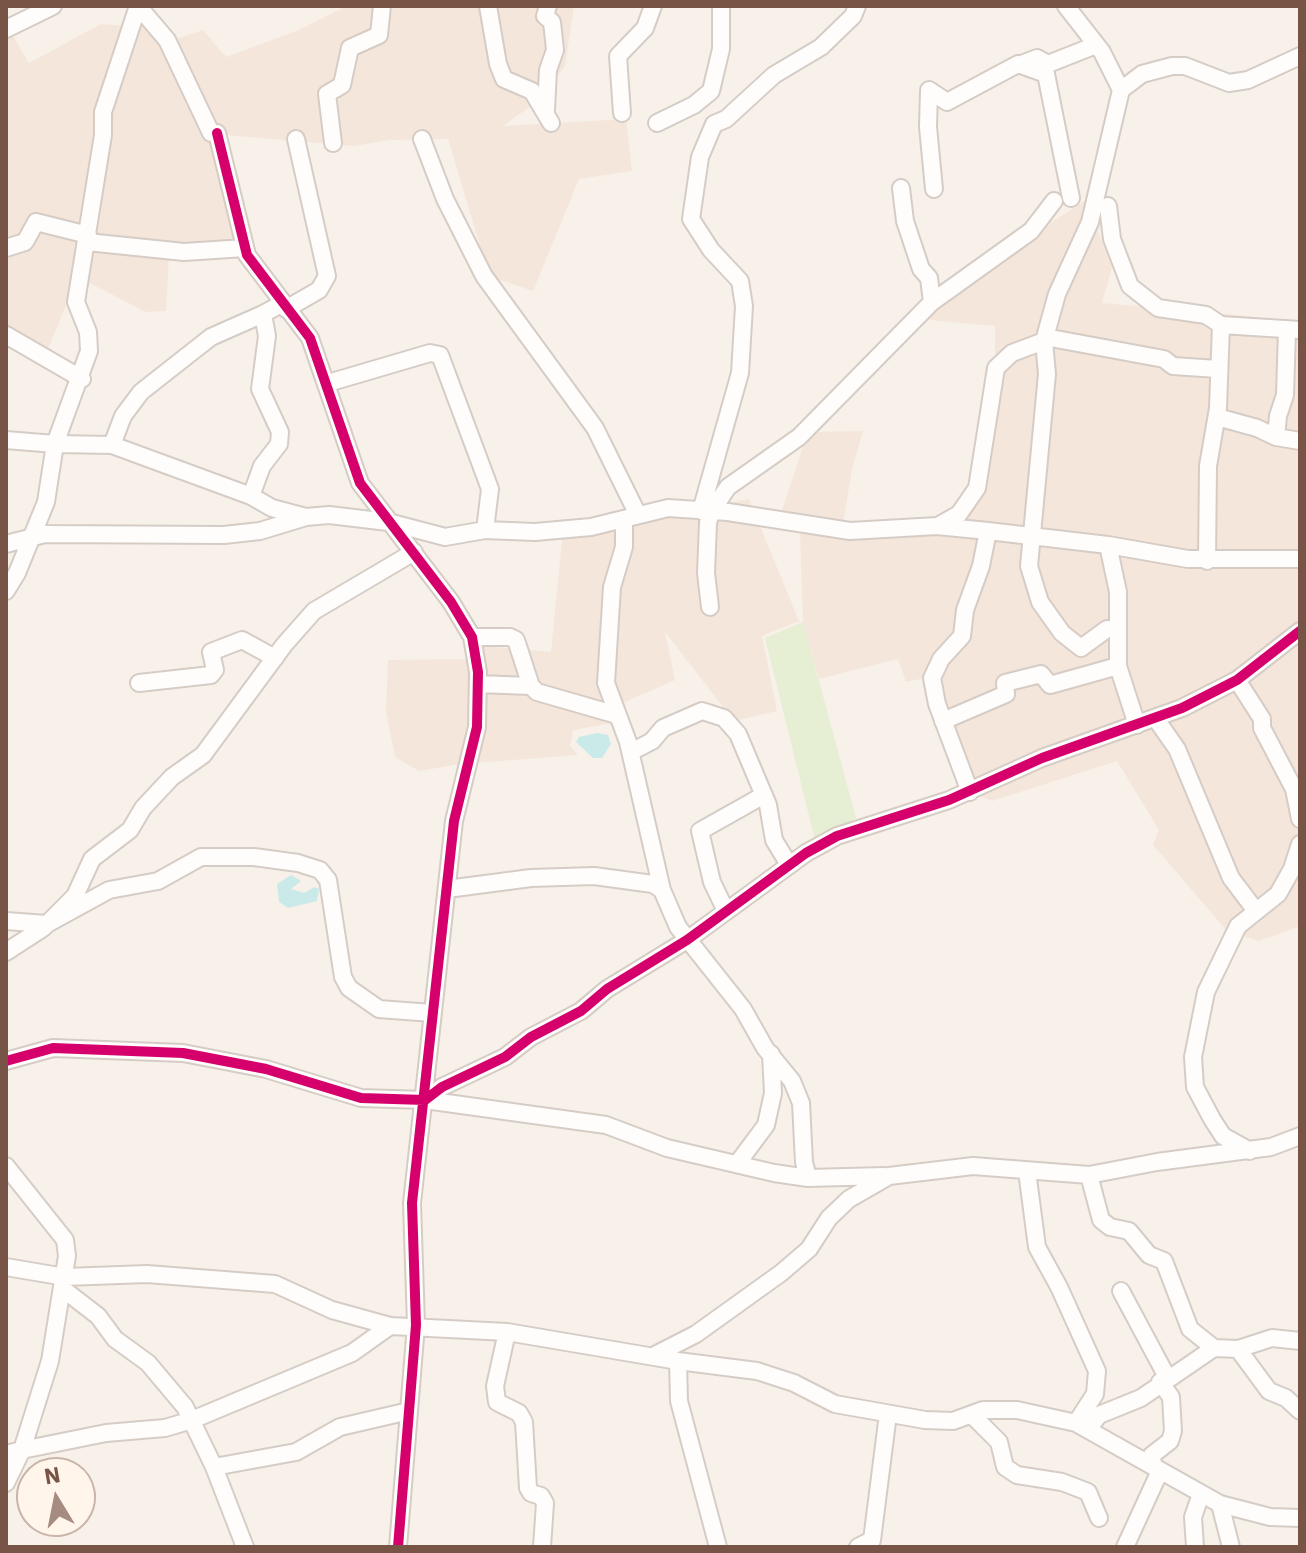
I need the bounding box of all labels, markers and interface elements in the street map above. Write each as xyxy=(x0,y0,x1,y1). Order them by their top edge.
north arrow xyxy=(16,1457,96,1537)
text: N xyxy=(42,1459,62,1491)

